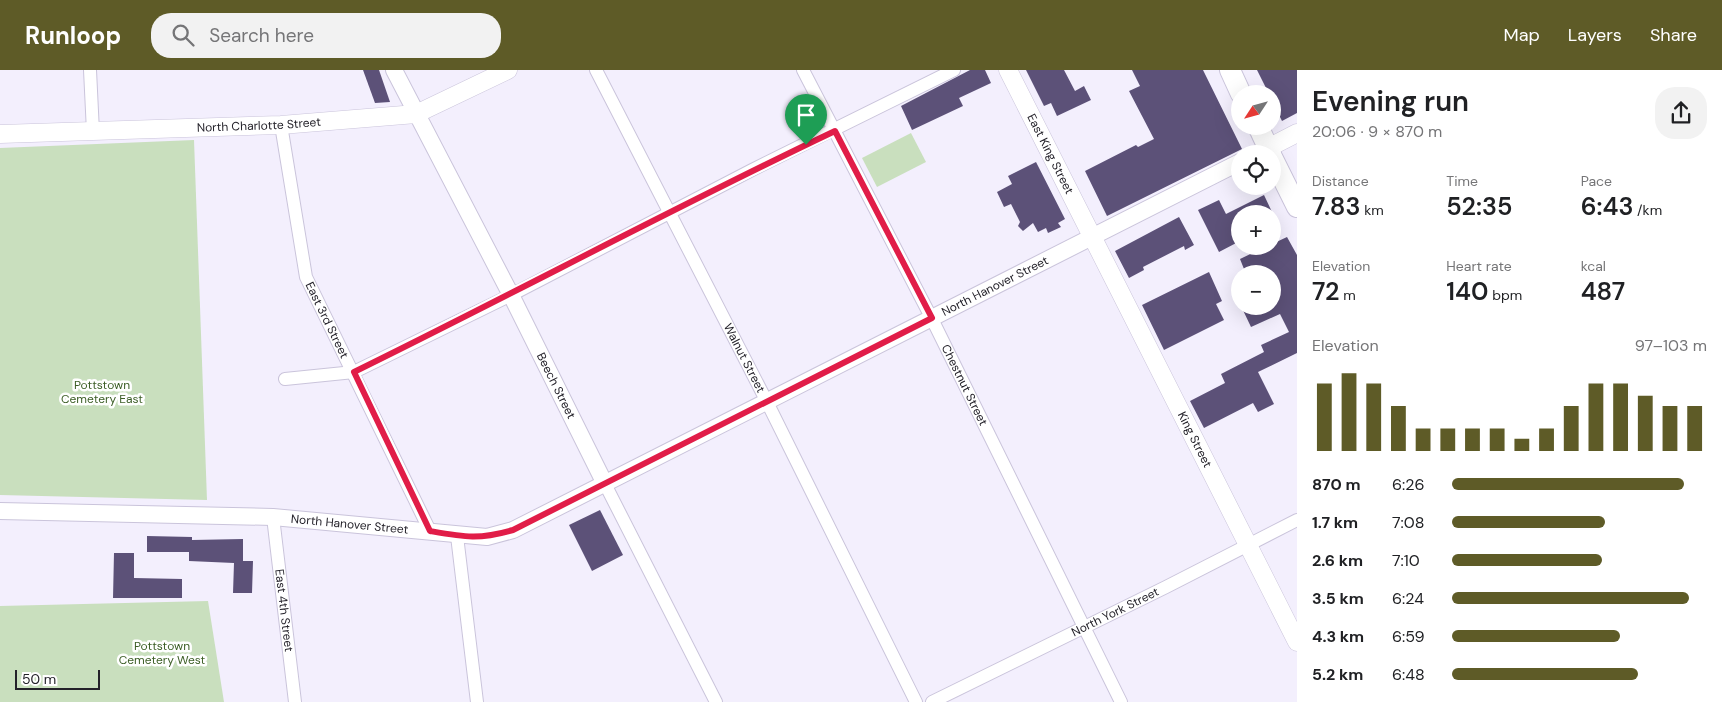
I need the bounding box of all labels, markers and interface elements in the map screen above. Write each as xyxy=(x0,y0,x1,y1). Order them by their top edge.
search box xyxy=(151,13,501,58)
text: Runloop xyxy=(25,20,121,51)
icon: search xyxy=(169,21,197,49)
text: Search here xyxy=(209,23,314,48)
text: Map xyxy=(1504,23,1540,47)
text: Layers xyxy=(1568,23,1622,47)
text: Share xyxy=(1650,23,1697,47)
text: Evening run xyxy=(1312,83,1469,120)
north arrow xyxy=(1231,85,1281,135)
map controls xyxy=(1231,85,1281,315)
button: share xyxy=(1655,87,1707,139)
pin xyxy=(785,94,827,145)
icon: arrive xyxy=(792,101,820,129)
street label: East King Street xyxy=(1023,111,1077,197)
street label: North Charlotte Street xyxy=(197,114,322,136)
text: 20:06 · 9 × 870 m xyxy=(1312,121,1442,142)
button: locate xyxy=(1231,145,1281,195)
text: Distance xyxy=(1312,172,1369,190)
text: Time xyxy=(1446,172,1478,190)
text: Pace xyxy=(1581,172,1612,190)
text: 7.83 xyxy=(1312,190,1360,223)
text: 52:35 xyxy=(1446,190,1512,223)
text: 6:43 xyxy=(1581,190,1633,223)
text: km xyxy=(1360,201,1384,219)
text: /km xyxy=(1633,201,1662,219)
button: + xyxy=(1231,205,1281,255)
street label: North Hanover Street xyxy=(939,252,1051,320)
text: Elevation xyxy=(1312,257,1370,275)
text: Heart rate xyxy=(1446,257,1512,275)
text: kcal xyxy=(1581,257,1606,275)
button: − xyxy=(1231,265,1281,315)
text: 72 xyxy=(1312,275,1339,308)
text: 140 xyxy=(1446,275,1488,308)
text: 487 xyxy=(1581,275,1625,308)
street label: East 3rd Street xyxy=(302,279,353,361)
text: m xyxy=(1339,286,1356,304)
text: bpm xyxy=(1488,286,1522,304)
street label: Walnut Street xyxy=(720,321,769,396)
text: Elevation xyxy=(1312,335,1379,356)
text: 97–103 m xyxy=(1635,335,1707,356)
street label: Chestnut Street xyxy=(938,342,991,428)
street label: Beech Street xyxy=(533,350,579,422)
park label: Pottstown Cemetery East xyxy=(61,377,143,407)
street label: King Street xyxy=(1174,409,1216,470)
text: 870 m xyxy=(1312,474,1361,495)
text: 6:26 xyxy=(1392,474,1425,495)
street label: North Hanover Street xyxy=(290,511,409,538)
text: 1.7 km xyxy=(1312,512,1358,533)
text: 7:08 xyxy=(1392,512,1424,533)
text: 2.6 km xyxy=(1312,550,1363,571)
text: 7:10 xyxy=(1392,550,1420,571)
street label: East 4th Street xyxy=(271,568,297,653)
street label: North York Street xyxy=(1069,584,1162,640)
text: 3.5 km xyxy=(1312,588,1364,609)
text: 6:24 xyxy=(1392,588,1424,609)
text: 4.3 km xyxy=(1312,626,1364,647)
text: 6:59 xyxy=(1392,626,1425,647)
park label: Pottstown Cemetery West xyxy=(119,638,206,668)
text: 5.2 km xyxy=(1312,664,1363,685)
text: 6:48 xyxy=(1392,664,1425,685)
scale bar xyxy=(15,667,100,690)
text: 50 m xyxy=(22,670,56,688)

